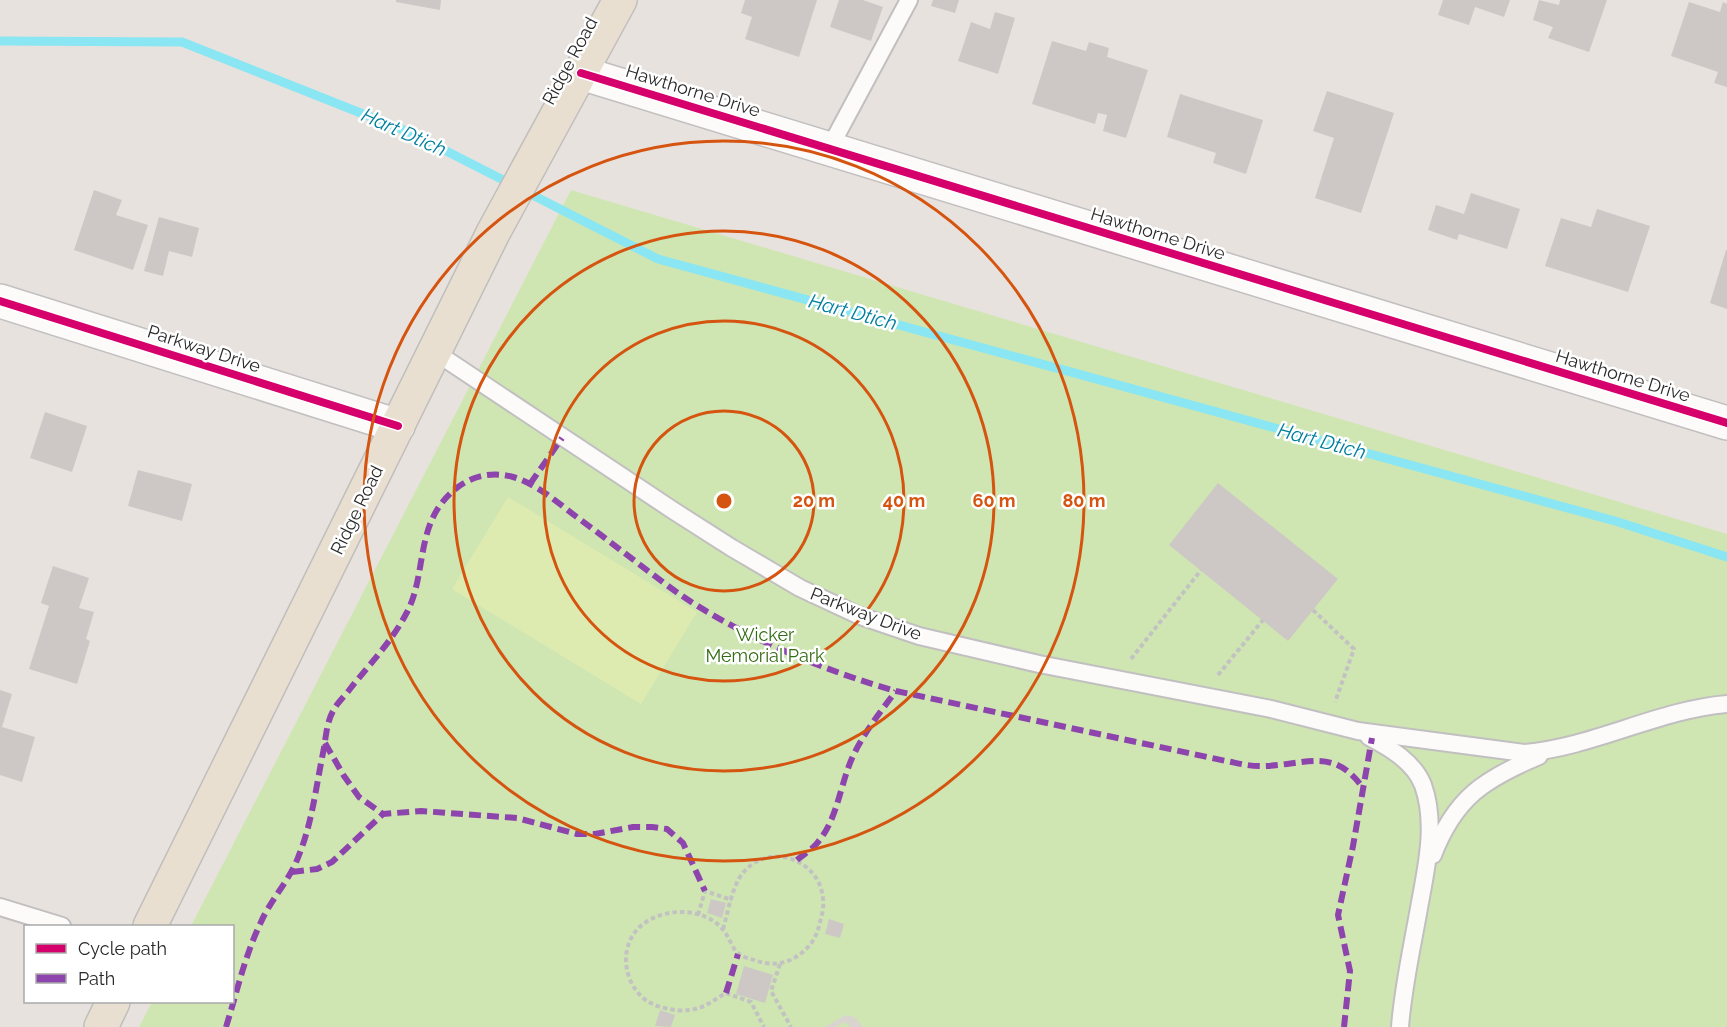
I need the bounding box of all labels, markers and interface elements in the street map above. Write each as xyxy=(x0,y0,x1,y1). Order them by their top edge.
street label: Ridge Road xyxy=(538,13,601,108)
street label: Hawthorne Drive xyxy=(623,60,763,121)
water label: Hart Dtich xyxy=(358,103,450,161)
street label: Hawthorne Drive xyxy=(1088,203,1228,264)
water label: Hart Dtich xyxy=(806,289,900,335)
street label: Parkway Drive xyxy=(145,320,264,377)
street label: Hawthorne Drive xyxy=(1553,345,1693,406)
water label: Hart Dtich xyxy=(1275,418,1369,464)
street label: Ridge Road xyxy=(326,462,387,558)
text: 20 m xyxy=(793,490,835,511)
text: 40 m xyxy=(883,490,925,511)
text: 60 m xyxy=(972,490,1016,511)
text: 80 m xyxy=(1062,490,1106,511)
centre of rings xyxy=(714,491,734,511)
street label: Parkway Drive xyxy=(808,583,925,645)
park label: Wicker Memorial Park xyxy=(705,624,825,666)
legend xyxy=(24,925,234,1003)
text: Cycle path xyxy=(78,938,167,959)
text: Path xyxy=(78,968,115,989)

